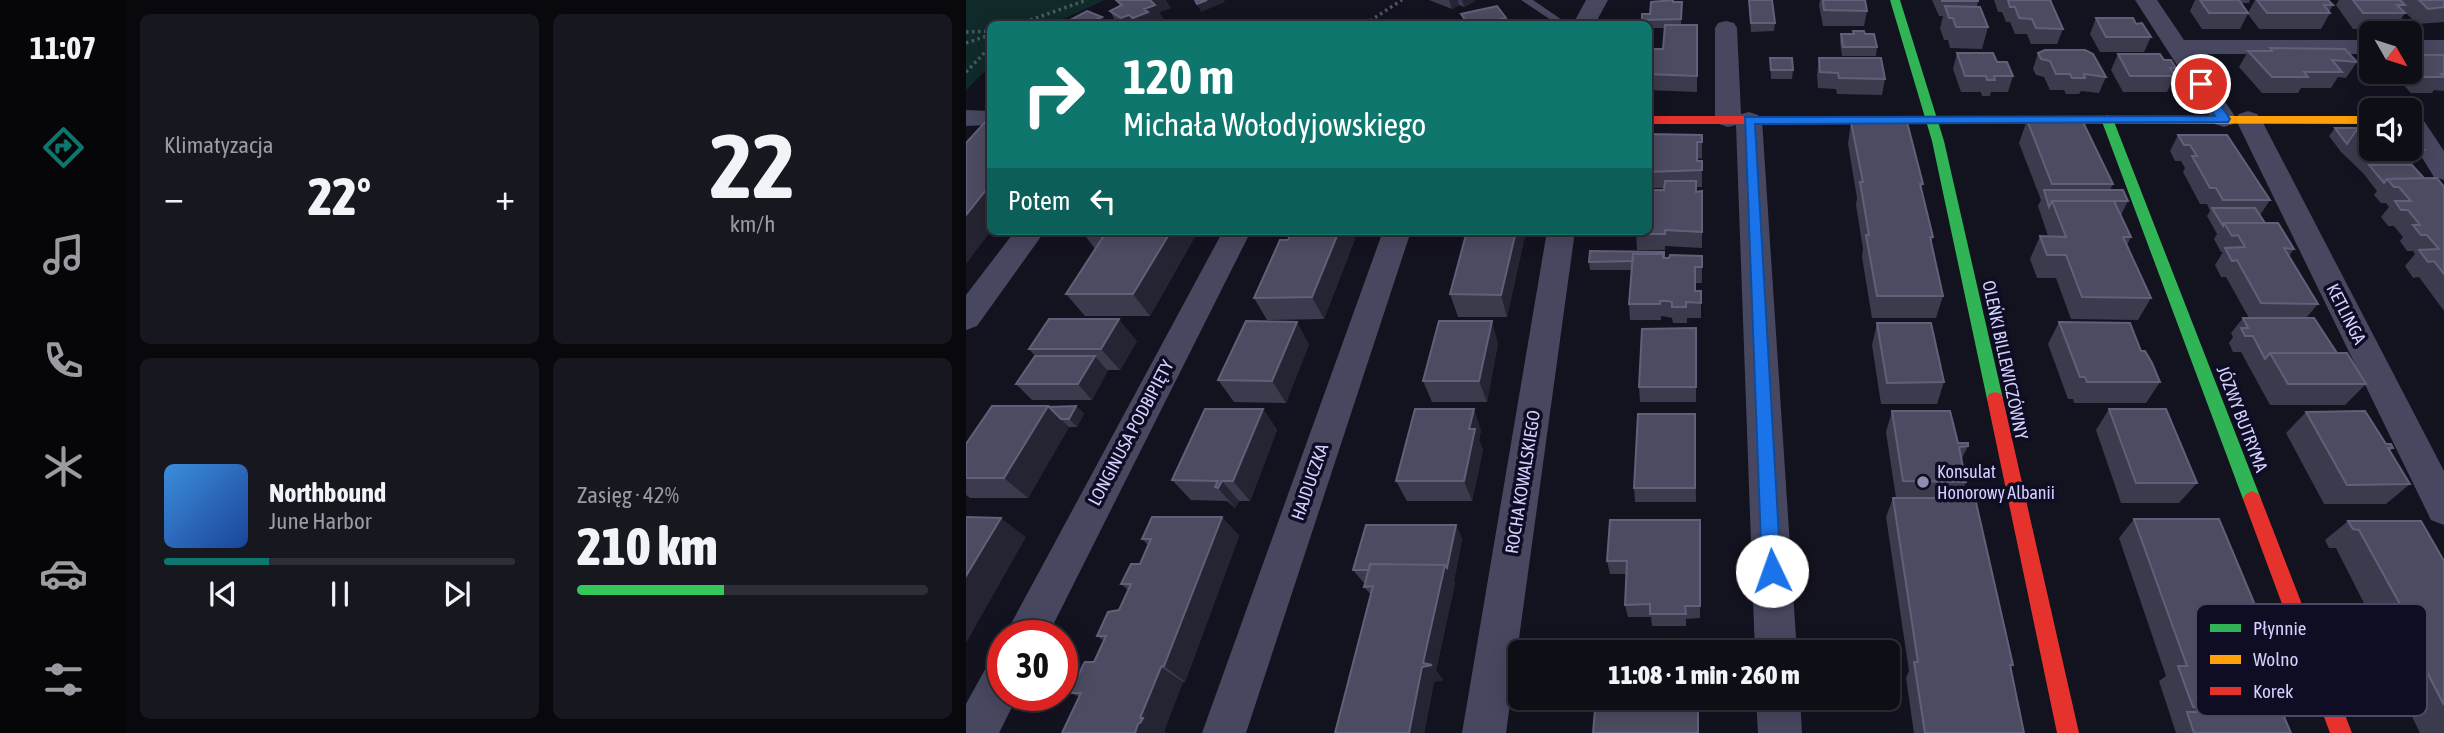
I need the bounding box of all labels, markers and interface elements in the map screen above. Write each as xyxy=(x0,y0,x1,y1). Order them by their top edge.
north arrow xyxy=(2359,21,2422,84)
map controls xyxy=(2359,21,2422,161)
text: 11:07 xyxy=(30,29,96,66)
text: 120 m xyxy=(1123,48,1234,104)
icon: right xyxy=(1008,49,1099,140)
pin xyxy=(2171,54,2231,114)
icon: arrive xyxy=(2182,65,2220,103)
button: sound xyxy=(2359,98,2422,161)
text: Michała Wołodyjowskiego xyxy=(1123,106,1426,143)
text: 22 xyxy=(710,113,795,217)
icon: directions xyxy=(39,123,88,172)
text: Klimatyzacja xyxy=(164,132,273,158)
text: 22° xyxy=(308,166,371,226)
text: − xyxy=(164,175,184,218)
text: + xyxy=(495,175,515,218)
icon: left xyxy=(1084,182,1122,220)
text: Potem xyxy=(1008,186,1070,216)
text: km/h xyxy=(730,211,775,237)
icon: music xyxy=(39,230,88,279)
street label: OLEŃKI BILLEWICZÓWNY xyxy=(1978,278,2033,441)
street label: KETLINGA xyxy=(2322,280,2371,348)
icon: phone xyxy=(39,336,88,385)
street label: LONGINUSA PODBIPIĘTY xyxy=(1083,357,1178,509)
street label: JÓZWY BUTRYMA xyxy=(2213,363,2272,475)
street label: ROCHA KOWALSKIEGO xyxy=(1501,409,1544,555)
street label: HAJDUCZKA xyxy=(1287,441,1332,523)
icon: climate xyxy=(39,442,88,491)
place label: Konsulat Honorowy Albanii xyxy=(1937,461,2055,503)
marker: Konsulat Honorowy Albanii xyxy=(1915,474,1931,490)
text: Northbound xyxy=(269,478,386,508)
text: Zasięg · 42% xyxy=(577,482,679,508)
text: June Harbor xyxy=(269,508,372,534)
text: 210 km xyxy=(577,516,718,576)
position arrow xyxy=(1735,534,1809,608)
icon: car xyxy=(39,549,88,598)
icon: previous xyxy=(204,575,242,613)
icon: pause xyxy=(321,575,359,613)
icon: next xyxy=(438,575,476,613)
legend xyxy=(2196,604,2427,716)
text: Płynnie xyxy=(2253,617,2306,639)
speed limit sign: 30 xyxy=(987,620,1078,711)
text: Wolno xyxy=(2253,648,2298,670)
icon: filters xyxy=(39,655,88,704)
text: 11:08 · 1 min · 260 m xyxy=(1608,660,1800,690)
text: Korek xyxy=(2253,680,2294,702)

